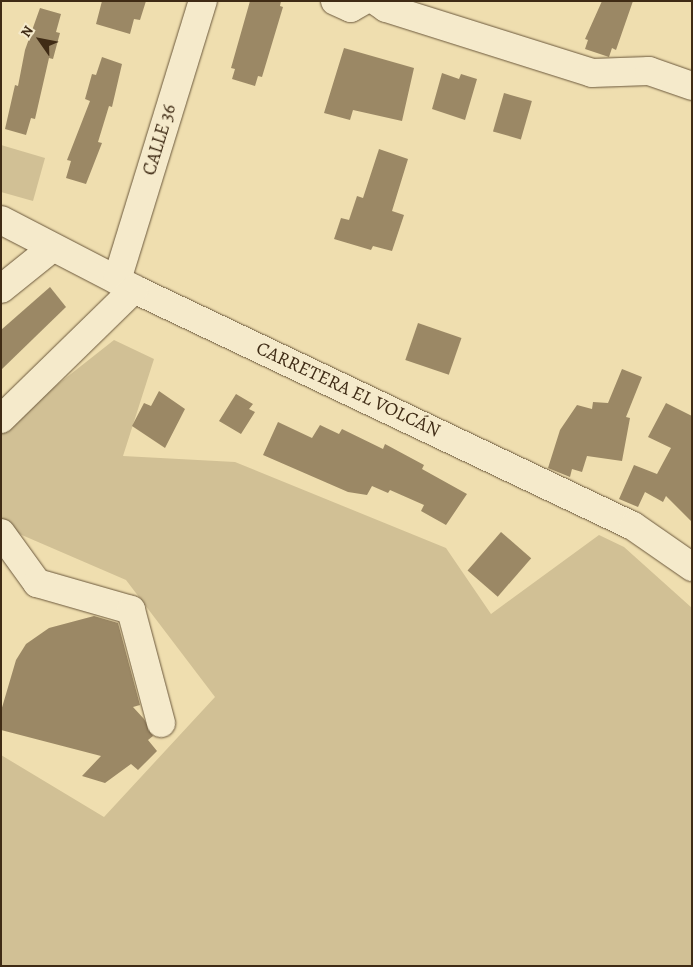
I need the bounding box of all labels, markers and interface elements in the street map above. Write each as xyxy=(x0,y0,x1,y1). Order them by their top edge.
north arrow xyxy=(15,15,65,65)
text: N xyxy=(16,22,38,41)
street label: CALLE 36 xyxy=(138,102,182,178)
street label: CARRETERA EL VOLCÁN xyxy=(252,337,444,443)

